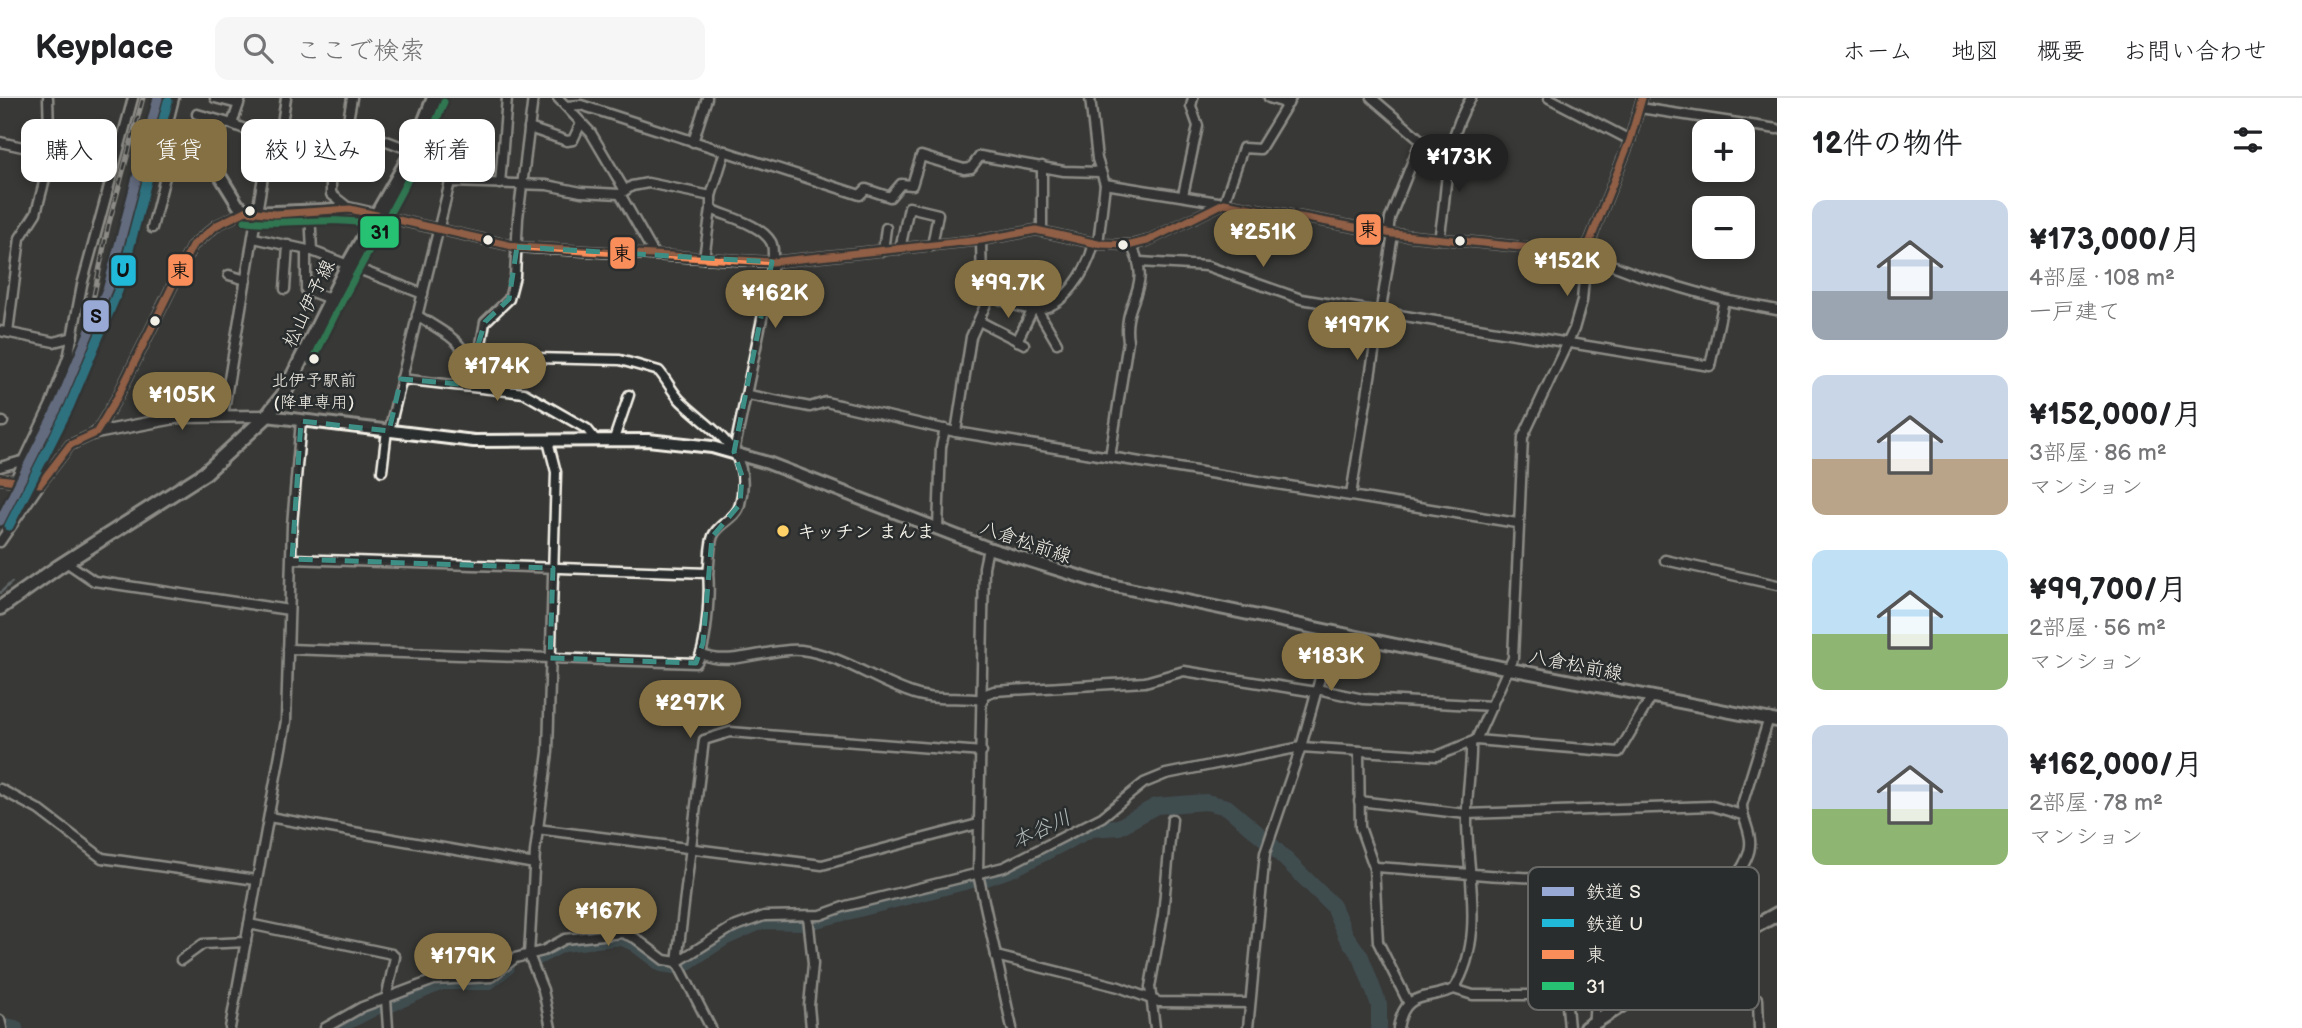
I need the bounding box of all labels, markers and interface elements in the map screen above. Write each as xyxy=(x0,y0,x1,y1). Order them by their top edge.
search box xyxy=(215,17,705,80)
text: Keyplace xyxy=(35,28,173,68)
icon: search xyxy=(239,29,277,67)
text: ここで検索 xyxy=(295,36,425,67)
text: ホーム xyxy=(1842,37,1913,66)
text: 地図 xyxy=(1951,37,1999,66)
text: 概要 xyxy=(2037,37,2085,66)
text: お問い合わせ xyxy=(2123,37,2267,66)
chip: 購入 xyxy=(21,119,117,182)
chip: 賃貸 xyxy=(131,119,227,182)
chip: 絞り込み xyxy=(241,119,385,182)
chip: 新着 xyxy=(399,119,495,182)
map controls xyxy=(1692,119,1755,259)
button: + xyxy=(1692,119,1755,182)
icon: filters xyxy=(2229,121,2267,159)
text: 12件の物件 xyxy=(1812,126,1963,162)
pin: ¥173K xyxy=(1410,134,1508,194)
text: ¥173K xyxy=(1426,143,1492,171)
button: − xyxy=(1692,196,1755,259)
unlabelled marker xyxy=(243,204,257,218)
pin: ¥251K xyxy=(1214,209,1312,269)
line badge: 東 xyxy=(1355,213,1382,246)
line badge: 31 xyxy=(359,215,400,249)
text: ¥251K xyxy=(1230,218,1296,246)
text: 東 xyxy=(1358,219,1378,242)
text: 31 xyxy=(370,222,390,245)
text: ¥173,000/月 xyxy=(2029,222,2201,258)
icon: home xyxy=(1868,228,1952,312)
unlabelled marker xyxy=(481,233,495,247)
unlabelled marker xyxy=(1453,234,1467,248)
line badge: 東 xyxy=(609,236,636,270)
unlabelled marker xyxy=(1116,238,1130,252)
pin: ¥152K xyxy=(1518,238,1616,298)
text: 東 xyxy=(612,243,632,266)
text: ¥152K xyxy=(1534,247,1600,275)
line badge: 東 xyxy=(167,253,194,287)
line badge: U xyxy=(110,254,137,287)
street label: 松山伊予線 xyxy=(278,256,341,351)
text: U xyxy=(116,260,130,283)
text: 東 xyxy=(170,260,190,283)
pin: ¥99.7K xyxy=(951,260,1065,320)
text: 4部屋 · 108 m² xyxy=(2029,264,2175,292)
text: ¥99.7K xyxy=(971,269,1045,297)
pin: ¥162K xyxy=(726,271,824,330)
text: ¥162K xyxy=(741,279,809,307)
text: 一戸建て xyxy=(2029,298,2121,326)
line badge: S xyxy=(82,299,110,333)
pin: ¥197K xyxy=(1308,302,1406,362)
text: S xyxy=(90,306,102,329)
text: ¥197K xyxy=(1324,311,1390,339)
unlabelled marker xyxy=(148,314,162,328)
pin: ¥174K xyxy=(448,344,546,403)
marker: 北伊予駅前 (降車専用) xyxy=(307,352,321,366)
text: ¥174K xyxy=(464,352,530,380)
place label: 北伊予駅前 (降車専用) xyxy=(272,371,357,413)
pin: ¥105K xyxy=(133,372,231,432)
text: ¥105K xyxy=(148,381,216,409)
text: ¥152,000/月 xyxy=(2029,397,2202,433)
icon: home xyxy=(1868,403,1952,487)
text: 3部屋 · 86 m² xyxy=(2029,439,2167,467)
text: マンション xyxy=(2029,473,2143,501)
street label: 八倉松前線 xyxy=(977,516,1074,569)
place label: キッチン まんま xyxy=(797,521,935,544)
marker: キッチン まんま xyxy=(775,523,791,539)
text: ¥99,700/月 xyxy=(2029,572,2188,608)
icon: home xyxy=(1868,578,1952,662)
text: 2部屋 · 56 m² xyxy=(2029,614,2166,642)
pin: ¥183K xyxy=(1282,634,1380,693)
text: ¥183K xyxy=(1298,642,1364,670)
street label: 八倉松前線 xyxy=(1527,645,1625,686)
text: マンション xyxy=(2029,648,2143,676)
pin: ¥297K xyxy=(641,680,739,740)
text: ¥297K xyxy=(655,689,725,717)
text: ¥162,000/月 xyxy=(2029,747,2203,783)
icon: home xyxy=(1868,753,1952,837)
text: 2部屋 · 78 m² xyxy=(2029,789,2163,817)
water label: 本谷川 xyxy=(1007,805,1075,854)
text: マンション xyxy=(2029,823,2143,851)
legend xyxy=(1528,867,1759,1010)
text: 鉄道 S xyxy=(1586,881,1641,904)
pin: ¥167K xyxy=(559,888,657,948)
text: ¥167K xyxy=(575,897,641,925)
text: 鉄道 U xyxy=(1586,913,1643,936)
pin: ¥179K xyxy=(414,934,512,993)
text: ¥179K xyxy=(430,942,496,970)
text: 東 xyxy=(1586,944,1605,967)
text: 31 xyxy=(1586,976,1605,999)

